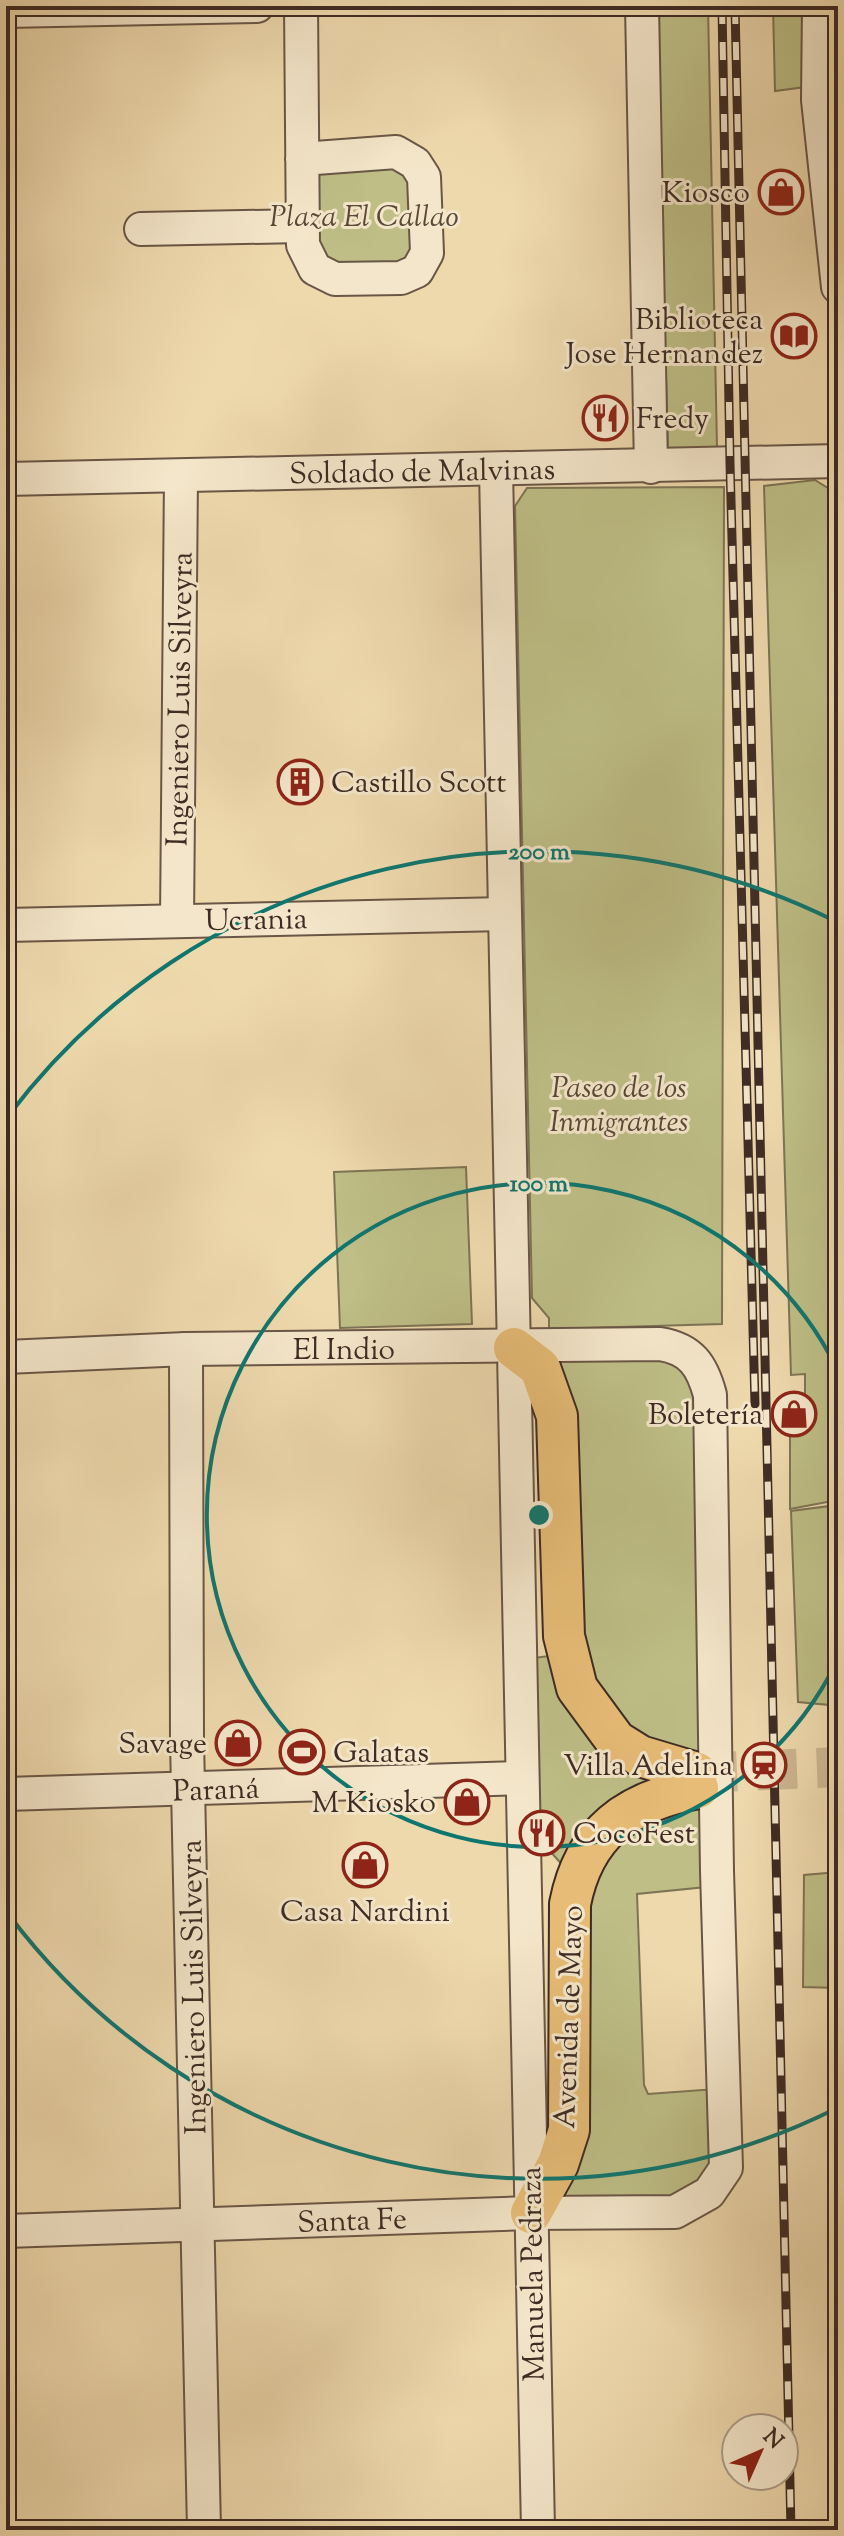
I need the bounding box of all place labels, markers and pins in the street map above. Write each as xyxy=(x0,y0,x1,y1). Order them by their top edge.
shop icon: Kiosco xyxy=(757,168,805,216)
place label: Kiosco xyxy=(662,173,750,216)
place label: Biblioteca Jose Hernandez xyxy=(564,300,763,377)
library icon: Biblioteca Jose Hernandez xyxy=(770,312,818,360)
restaurant icon: Fredy xyxy=(581,394,629,442)
place label: Fredy xyxy=(636,399,709,442)
building icon: Castillo Scott xyxy=(276,758,324,806)
place label: Castillo Scott xyxy=(331,763,507,806)
shop icon: Boletería xyxy=(770,1390,818,1438)
place label: Boletería xyxy=(648,1395,763,1438)
centre of rings xyxy=(525,1501,553,1529)
shop icon: Savage xyxy=(214,1719,262,1767)
place label: Savage xyxy=(118,1724,207,1767)
sports icon: Galatas xyxy=(278,1728,326,1776)
place label: Galatas xyxy=(333,1733,429,1776)
station icon: Villa Adelina xyxy=(740,1741,788,1789)
place label: Villa Adelina xyxy=(563,1746,733,1789)
shop icon: M Kiosko xyxy=(443,1778,491,1826)
place label: M Kiosko xyxy=(312,1783,436,1826)
restaurant icon: CocoFest xyxy=(518,1809,566,1857)
place label: CocoFest xyxy=(573,1814,695,1857)
shop icon: Casa Nardini xyxy=(341,1841,389,1889)
place label: Casa Nardini xyxy=(280,1892,450,1935)

